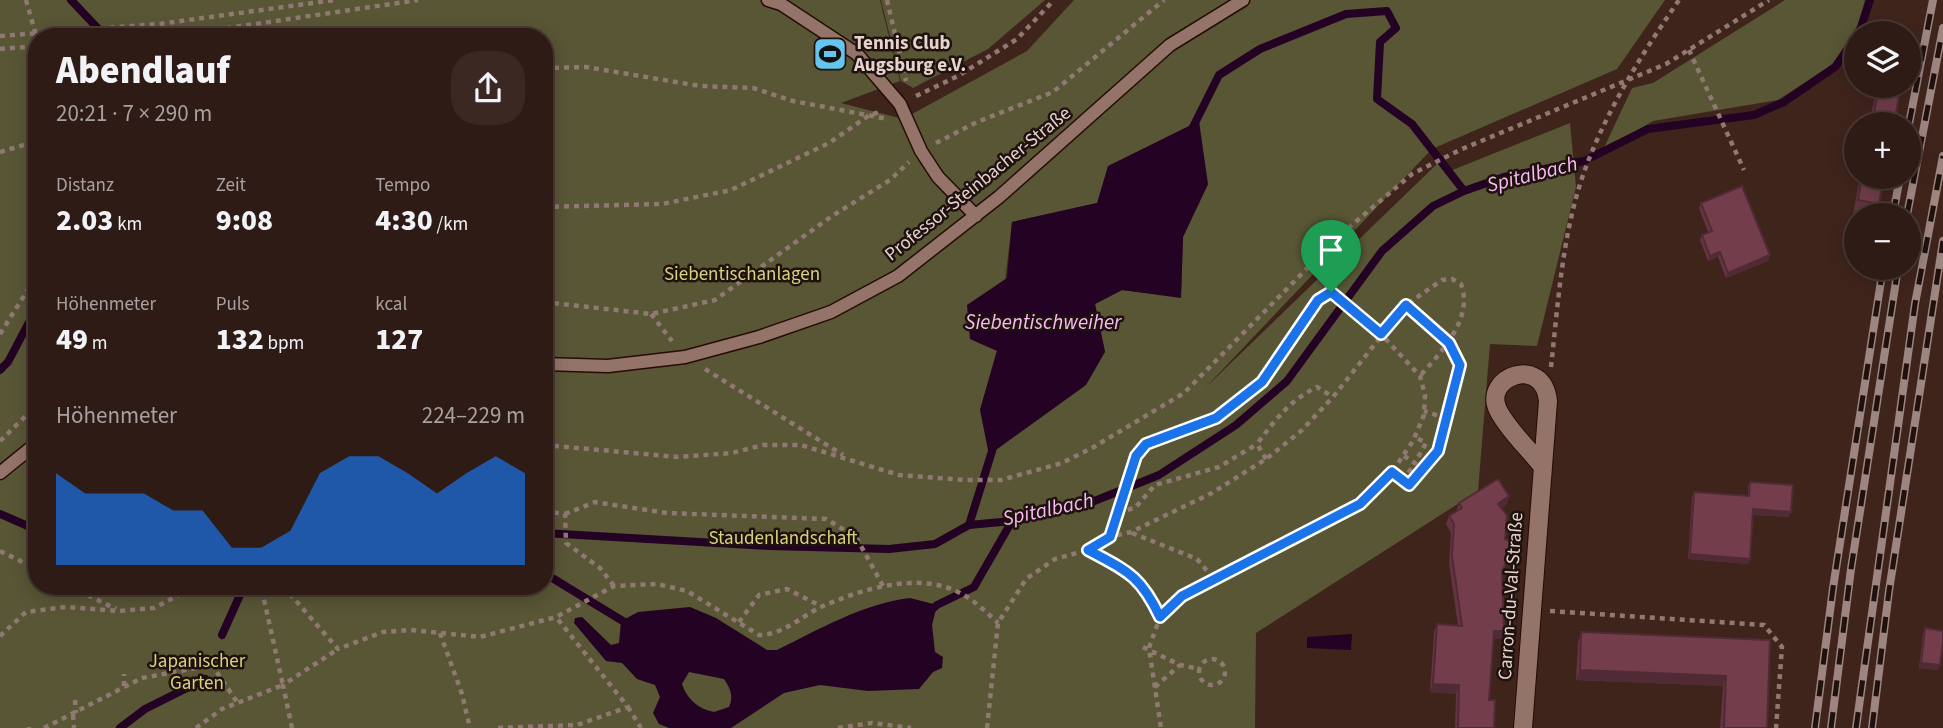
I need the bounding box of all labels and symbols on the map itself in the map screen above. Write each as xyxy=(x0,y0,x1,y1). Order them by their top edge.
place label: Tennis Club Augsburg e.V. xyxy=(853,30,966,79)
sports icon: Tennis Club Augsburg e.V. xyxy=(811,35,849,73)
street label: Professor-Steinbacher-Straße xyxy=(879,100,1077,268)
water label: Spitalbach xyxy=(1483,148,1581,200)
pin xyxy=(1301,220,1361,292)
park label: Siebentischanlagen xyxy=(664,261,820,288)
water label: Siebentischweiher xyxy=(965,307,1122,337)
water label: Spitalbach xyxy=(1000,485,1096,533)
street label: Carron-du-Val-Straße xyxy=(1492,511,1530,681)
park label: Staudenlandschaft xyxy=(708,525,858,552)
park label: Japanischer Garten xyxy=(149,648,246,697)

